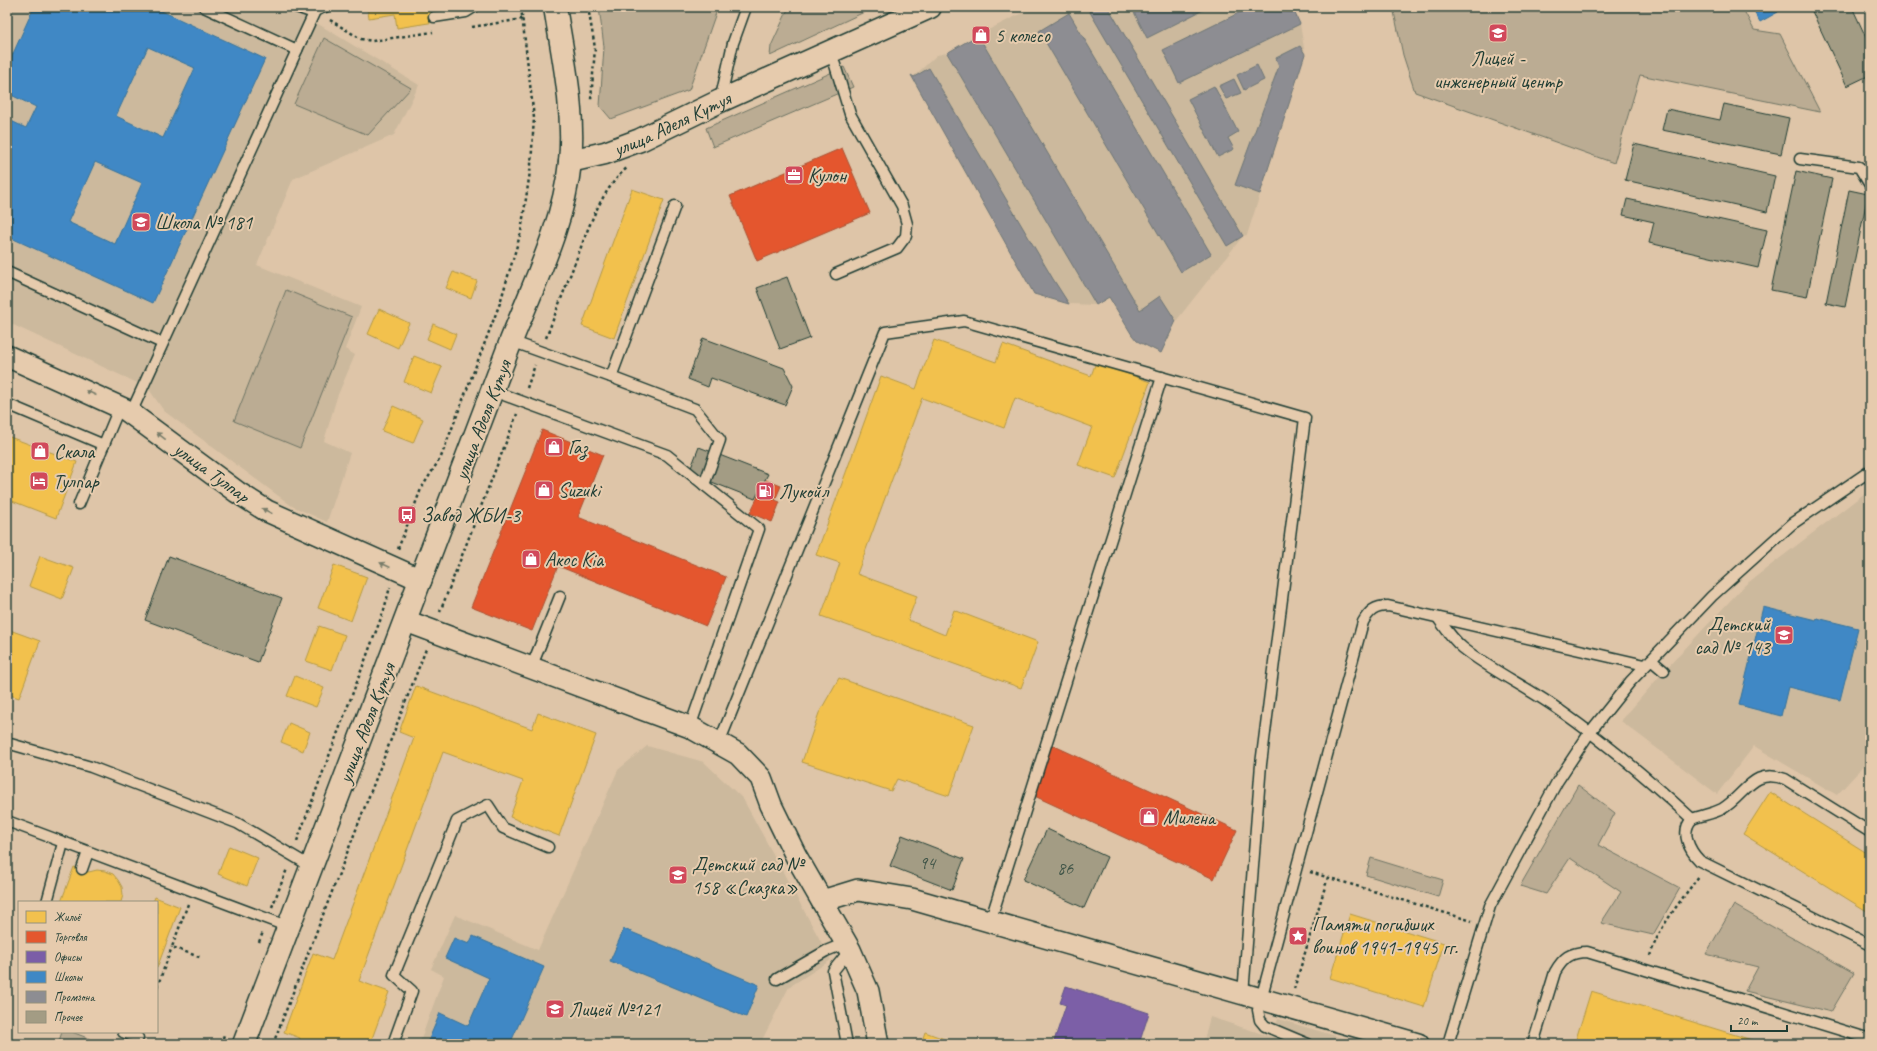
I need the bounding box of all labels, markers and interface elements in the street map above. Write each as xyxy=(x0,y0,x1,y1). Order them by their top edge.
school or university icon: Лицей - инженерный центр xyxy=(1487,22,1509,44)
place label: 5 колесо xyxy=(995,23,1051,48)
shop icon: 5 колесо xyxy=(970,24,992,46)
place label: Лицей - инженерный центр xyxy=(1434,46,1563,94)
street label: улица Аделя Кутуя xyxy=(609,85,736,162)
place label: Кулон xyxy=(808,163,848,188)
office icon: Кулон xyxy=(783,164,805,186)
place label: Школа № 181 xyxy=(155,210,253,235)
school or university icon: Школа № 181 xyxy=(130,211,152,233)
street label: улица Аделя Кутуя xyxy=(448,355,517,485)
one-way arrow xyxy=(84,389,96,395)
one-way arrow xyxy=(156,431,167,440)
place label: Газ xyxy=(568,435,589,461)
street label: улица Тулпар xyxy=(168,436,256,509)
shop icon: Газ xyxy=(543,436,565,458)
place label: Скала xyxy=(54,439,96,464)
shop icon: Скала xyxy=(29,440,51,462)
place label: Тулпар xyxy=(53,469,100,494)
hotel icon: Тулпар xyxy=(28,470,50,492)
place label: Suzuki xyxy=(558,478,602,503)
shop icon: Suzuki xyxy=(533,479,555,501)
place label: Лукойл xyxy=(779,479,830,504)
fuel station icon: Лукойл xyxy=(754,480,776,502)
place label: Завод ЖБИ-3 xyxy=(421,503,522,528)
bus stop icon: Завод ЖБИ-3 xyxy=(396,504,418,526)
one-way arrow xyxy=(261,508,273,514)
place label: Акос Kia xyxy=(545,547,605,572)
shop icon: Акос Kia xyxy=(520,548,542,570)
one-way arrow xyxy=(379,561,391,567)
place label: Детский сад № 143 xyxy=(1695,612,1772,660)
school or university icon: Детский сад № 143 xyxy=(1773,624,1795,646)
street label: улица Аделя Кутуя xyxy=(332,658,401,788)
place label: Милена xyxy=(1163,805,1217,830)
shop icon: Милена xyxy=(1138,806,1160,828)
place label: Детский сад № 158 «Сказка» xyxy=(692,852,807,900)
house number: 94 xyxy=(919,852,937,874)
house number: 86 xyxy=(1057,857,1074,879)
school or university icon: Детский сад № 158 «Сказка» xyxy=(667,864,689,886)
legend xyxy=(18,901,158,1033)
text: Жильё xyxy=(54,909,82,925)
place label: Памяти погибших воинов 1941-1945 гг. xyxy=(1312,912,1458,960)
place icon: Памяти погибших воинов 1941-1945 гг. xyxy=(1287,925,1309,947)
text: Торговля xyxy=(54,929,87,945)
text: Офисы xyxy=(54,949,83,965)
text: Школы xyxy=(54,969,84,985)
text: Промзона xyxy=(54,989,96,1005)
place label: Лицей №121 xyxy=(569,997,661,1022)
school or university icon: Лицей №121 xyxy=(544,998,566,1020)
scale bar xyxy=(1731,1007,1787,1033)
text: Прочее xyxy=(54,1009,83,1025)
text: 20 m xyxy=(1737,1013,1759,1029)

